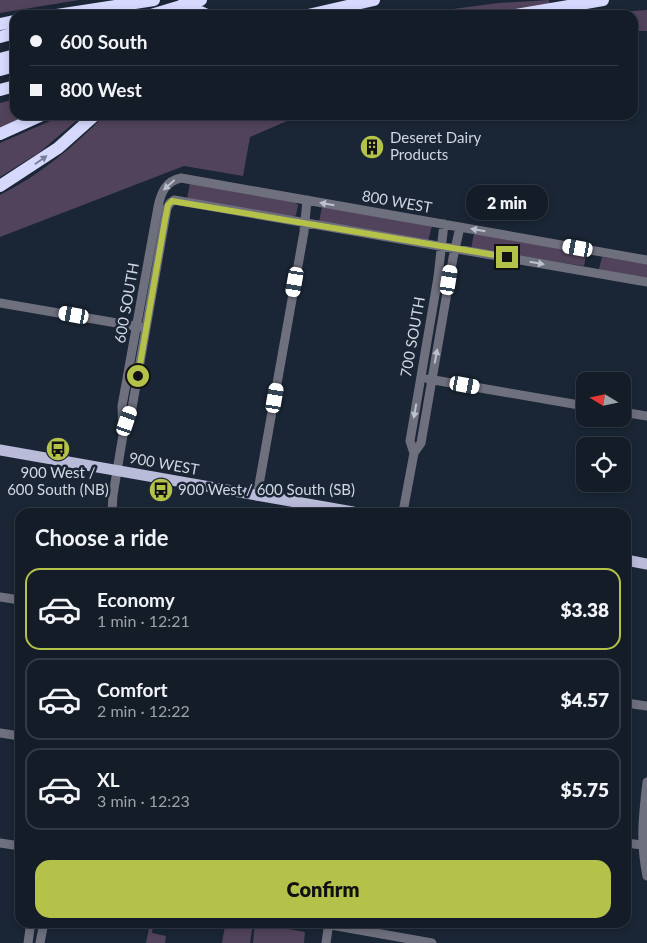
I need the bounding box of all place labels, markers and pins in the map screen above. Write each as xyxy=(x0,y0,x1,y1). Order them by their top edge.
place label: Deseret Dairy Products xyxy=(390,128,482,163)
building icon: Deseret Dairy Products xyxy=(359,134,385,160)
bus stop icon: 900 West / 600 South (NB) xyxy=(45,436,71,462)
place label: 900 West / 600 South (NB) xyxy=(7,463,109,498)
bus stop icon: 900 West / 600 South (SB) xyxy=(148,477,174,503)
place label: 900 West / 600 South (SB) xyxy=(178,480,355,498)

